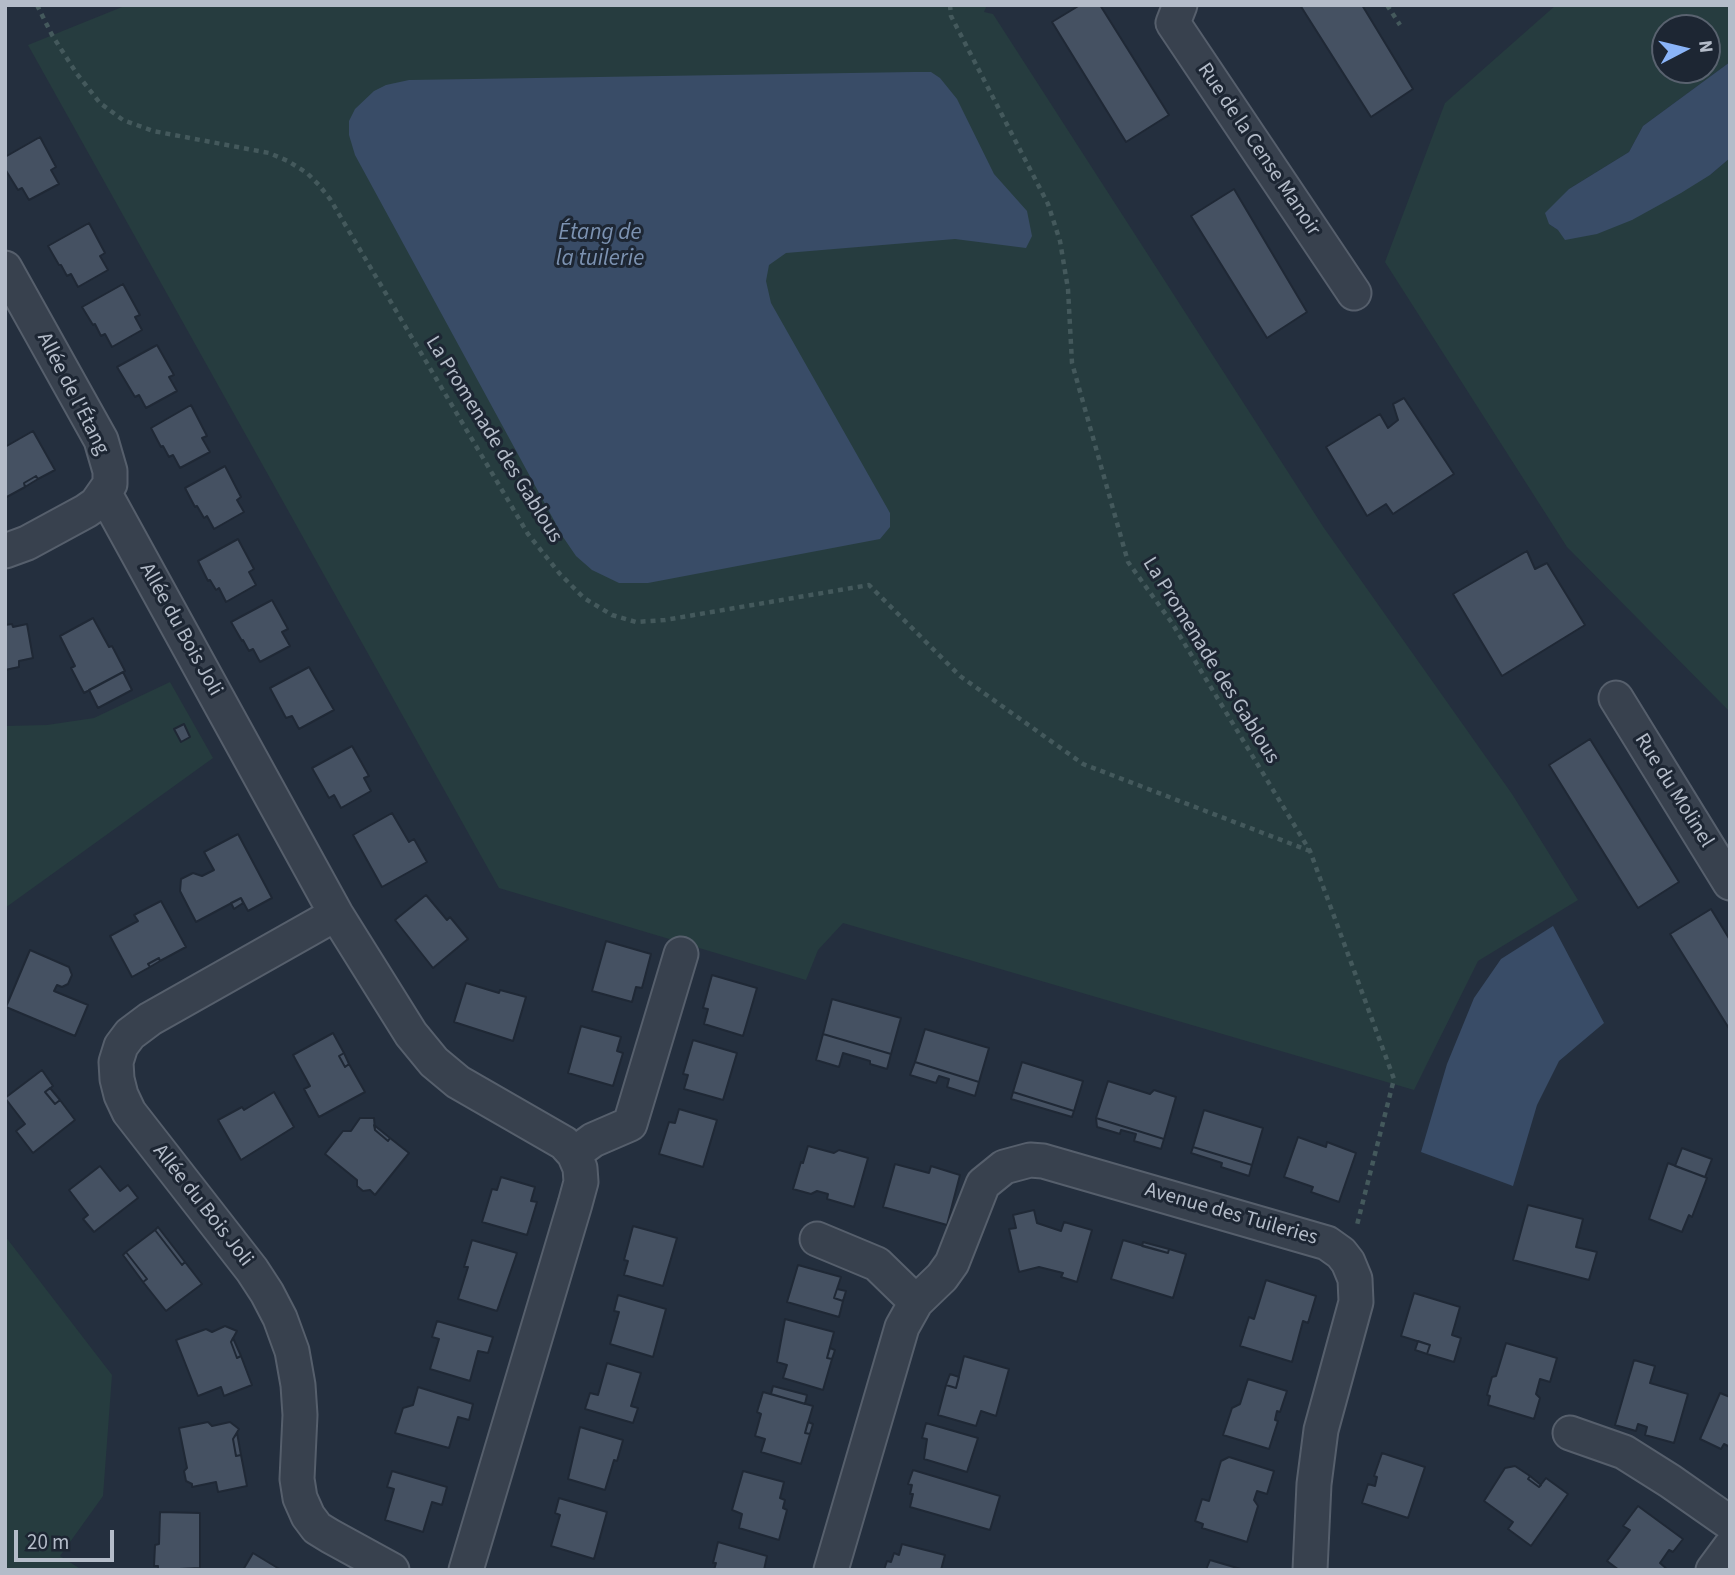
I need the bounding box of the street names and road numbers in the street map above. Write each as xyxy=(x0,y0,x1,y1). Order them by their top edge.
street label: Rue de la Cense Manoir xyxy=(1191,59,1325,241)
street label: Allée de l'Étang xyxy=(30,329,114,459)
street label: La Promenade des Gablous xyxy=(419,332,567,548)
street label: La Promenade des Gablous xyxy=(1136,553,1284,769)
street label: Allée du Bois Joli xyxy=(133,559,227,701)
street label: Rue du Molinel xyxy=(1628,729,1718,853)
street label: Allée du Bois Joli xyxy=(146,1140,258,1272)
street label: Avenue des Tuileries xyxy=(1142,1178,1320,1252)

